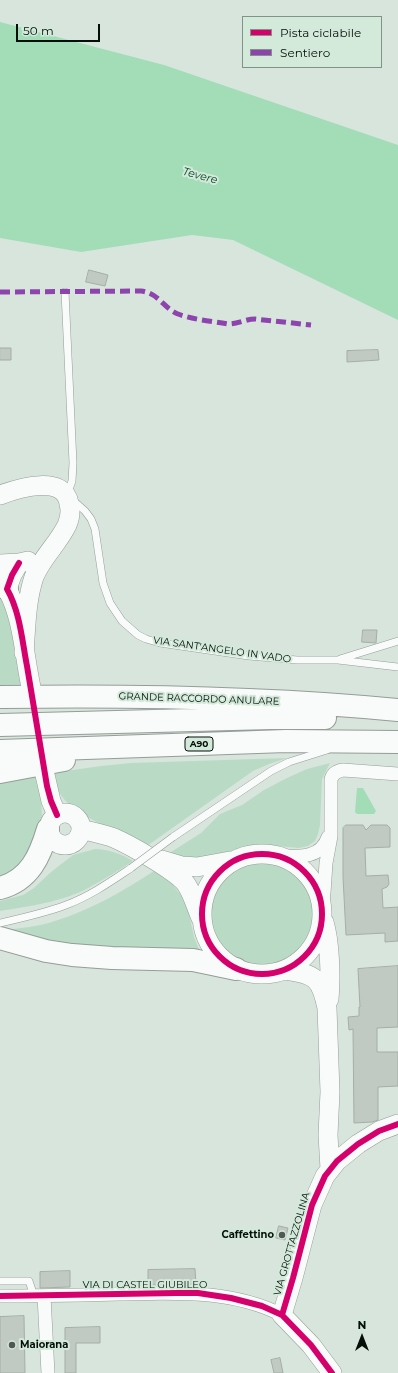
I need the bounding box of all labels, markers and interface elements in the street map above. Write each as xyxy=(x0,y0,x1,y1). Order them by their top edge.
scale bar xyxy=(18,16,102,42)
legend xyxy=(242,16,382,68)
text: 50 m xyxy=(23,23,54,38)
text: Pista ciclabile xyxy=(280,25,361,40)
text: Sentiero xyxy=(280,45,330,60)
water label: Tevere xyxy=(181,165,219,187)
street label: VIA SANT'ANGELO IN VADO xyxy=(152,634,292,666)
street label: GRANDE RACCORDO ANULARE xyxy=(118,690,280,708)
road number: A90 xyxy=(185,737,213,751)
street label: VIA GROTTAZZOLINA xyxy=(272,1191,312,1297)
place label: Caffettino xyxy=(221,1229,274,1241)
marker: Caffettino xyxy=(277,1230,287,1240)
street label: VIA DI CASTEL GIUBILEO xyxy=(83,1279,207,1291)
north arrow xyxy=(342,1317,382,1357)
text: N xyxy=(358,1318,366,1332)
place label: Maiorana xyxy=(20,1339,68,1351)
marker: Maiorana xyxy=(7,1340,17,1350)

